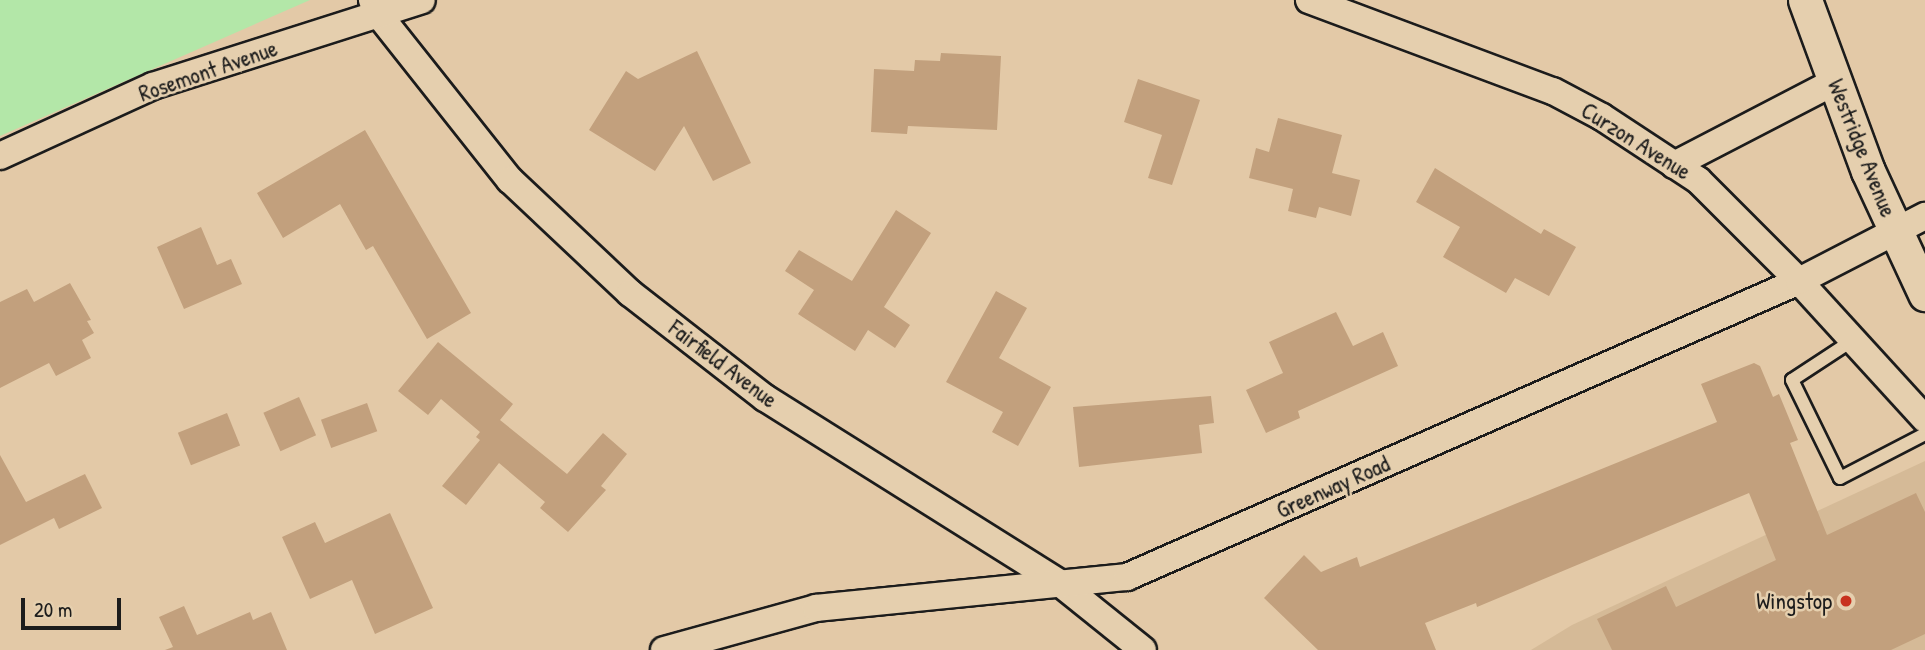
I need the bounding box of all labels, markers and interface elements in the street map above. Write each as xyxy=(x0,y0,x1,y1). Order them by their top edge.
street label: Rosemont Avenue xyxy=(135,34,281,108)
street label: Westridge Avenue xyxy=(1822,75,1902,221)
street label: Curzon Avenue xyxy=(1576,96,1696,186)
street label: Fairfield Avenue xyxy=(663,314,783,414)
street label: Greenway Road xyxy=(1272,450,1394,524)
scale bar xyxy=(24,584,124,628)
place label: Wingstop xyxy=(1756,587,1832,615)
marker: Wingstop xyxy=(1838,593,1854,609)
text: 20 m xyxy=(34,595,72,624)

